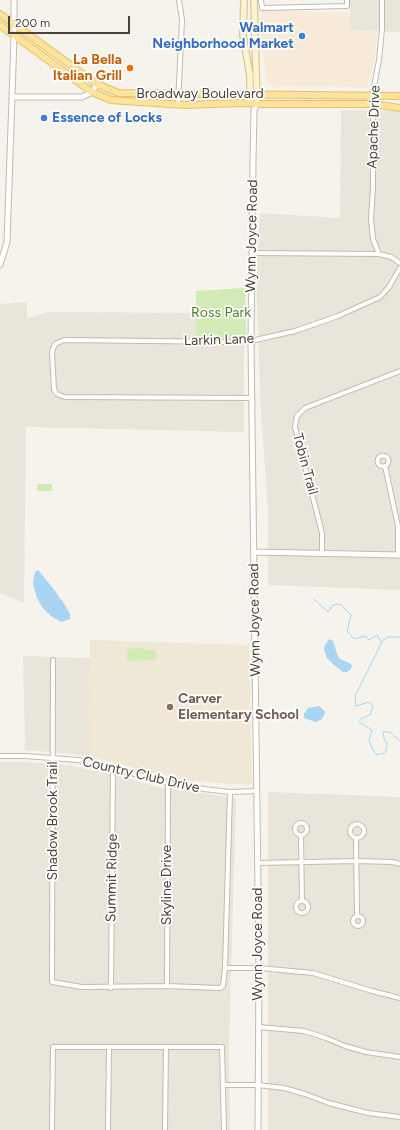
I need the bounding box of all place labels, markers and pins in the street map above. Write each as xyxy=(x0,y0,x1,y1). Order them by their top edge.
place label: Walmart Neighborhood Market xyxy=(152,20,294,52)
marker: Walmart Neighborhood Market xyxy=(297,31,307,41)
place label: La Bella Italian Grill xyxy=(53,52,122,84)
marker: La Bella Italian Grill xyxy=(125,63,135,73)
place label: Essence of Locks xyxy=(52,110,162,126)
marker: Essence of Locks xyxy=(39,113,49,123)
place label: Carver Elementary School xyxy=(178,691,299,724)
marker: Carver Elementary School xyxy=(165,702,175,712)

